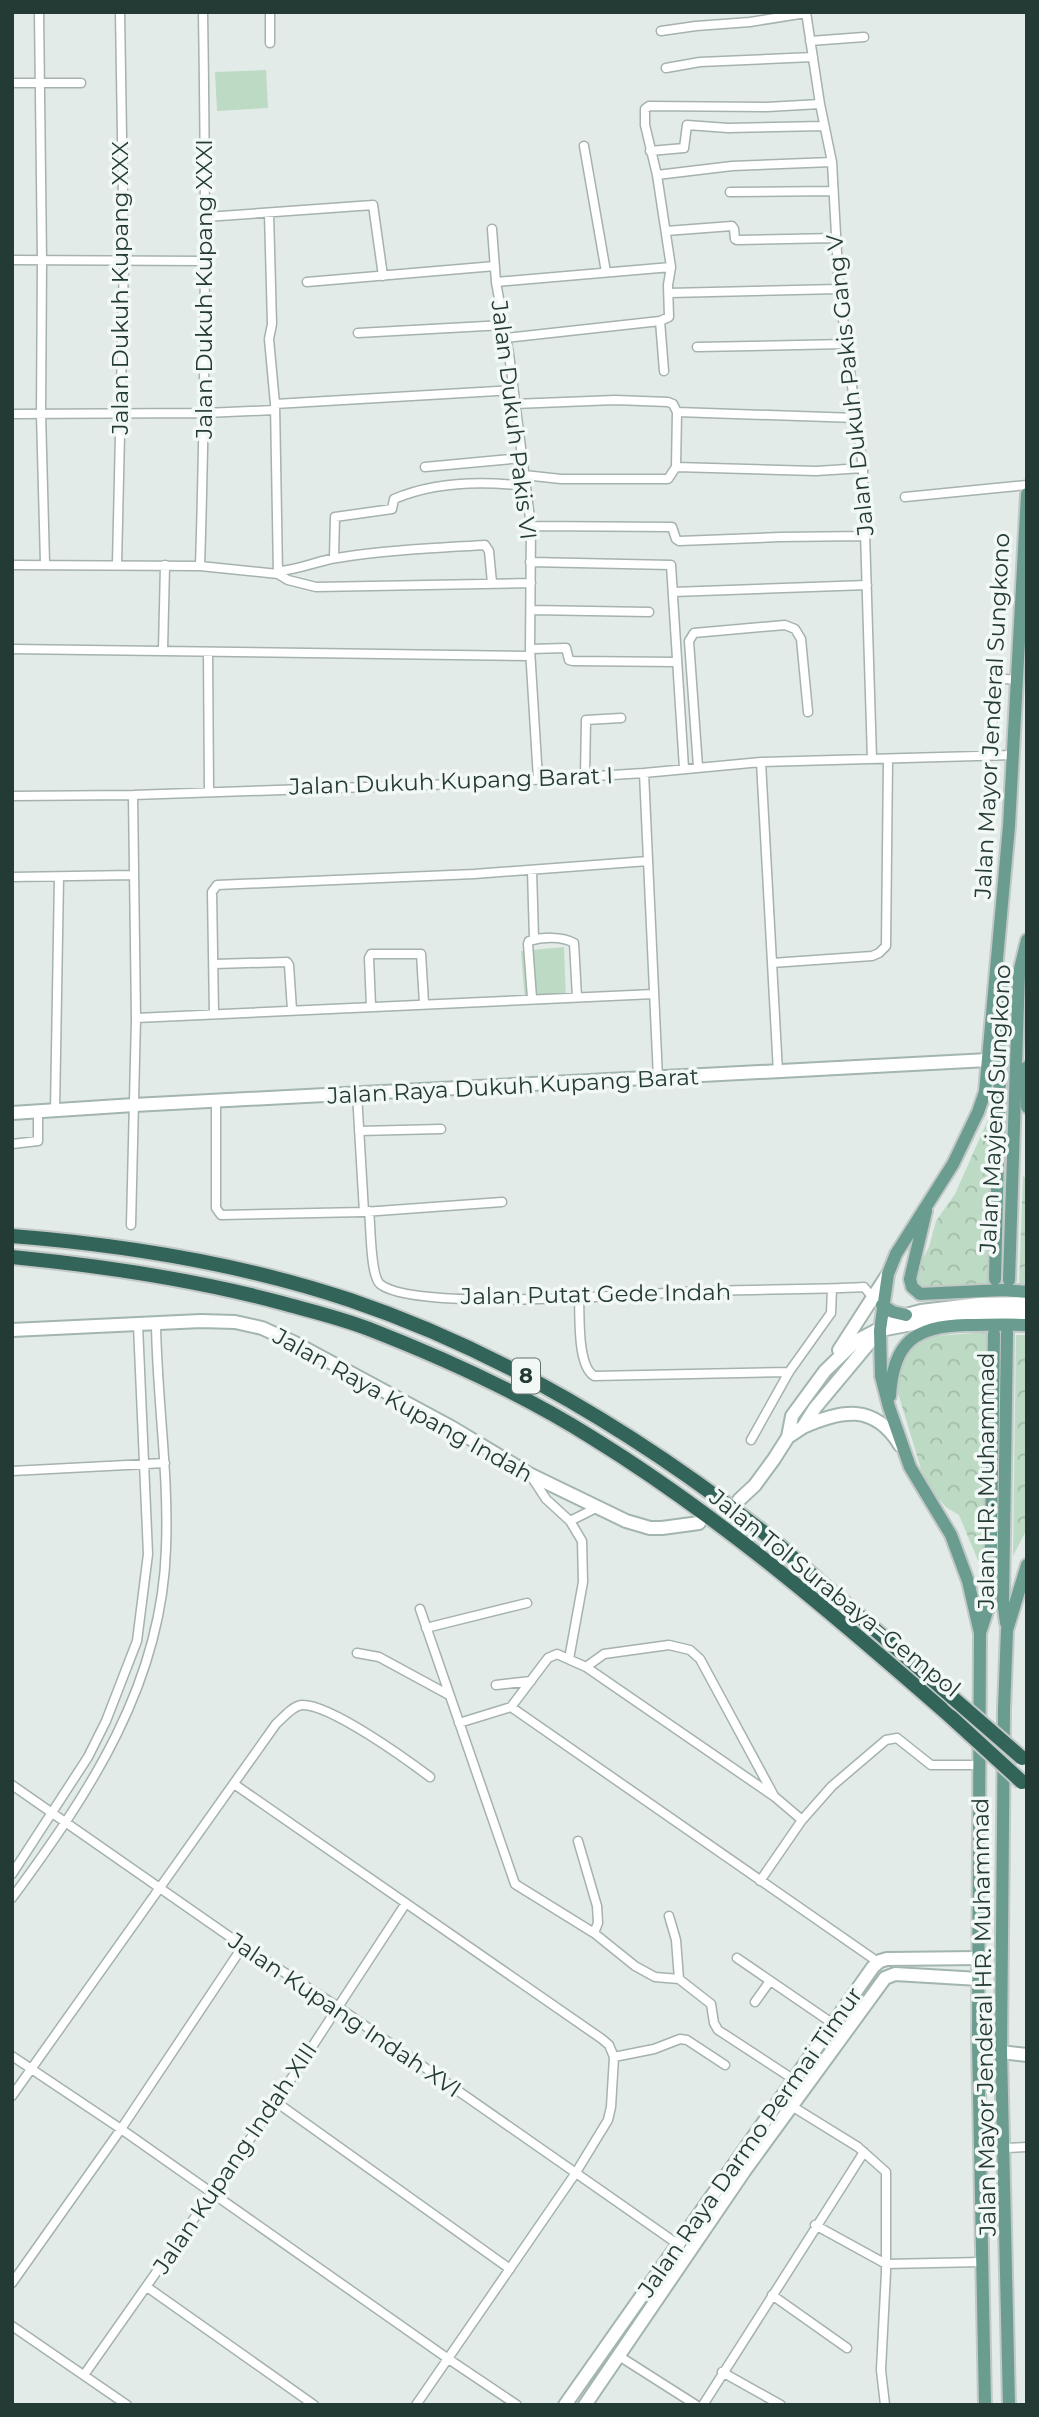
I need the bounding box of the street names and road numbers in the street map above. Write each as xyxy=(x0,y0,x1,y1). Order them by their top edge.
street label: Jalan Dukuh Kupang XXXI xyxy=(190,139,218,440)
street label: Jalan Dukuh Kupang XXX xyxy=(106,141,134,436)
street label: Jalan Dukuh Pakis Gang V xyxy=(820,232,880,538)
street label: Jalan Dukuh Pakis VI xyxy=(485,298,543,541)
street label: Jalan Mayor Jenderal Sungkono xyxy=(968,532,1016,901)
street label: Jalan Dukuh Kupang Barat I xyxy=(287,761,614,801)
street label: Jalan Mayjend Sungkono xyxy=(973,964,1017,1255)
street label: Jalan Raya Dukuh Kupang Barat xyxy=(325,1062,700,1110)
street label: Jalan Putat Gede Indah xyxy=(459,1278,732,1310)
street label: Jalan Raya Kupang Indah xyxy=(267,1321,538,1488)
street label: Jalan HR. Muhammad xyxy=(972,1352,1000,1611)
road number: 8 xyxy=(512,1358,540,1394)
street label: Jalan Tol Surabaya–Gempol xyxy=(703,1482,966,1703)
street label: Jalan Mayor Jenderal HR. Muhammad xyxy=(966,1798,1002,2237)
street label: Jalan Kupang Indah XVI xyxy=(222,1926,467,2103)
street label: Jalan Raya Darmo Permai Timur xyxy=(631,1982,868,2303)
street label: Jalan Kupang Indah XIII xyxy=(147,2037,323,2280)

